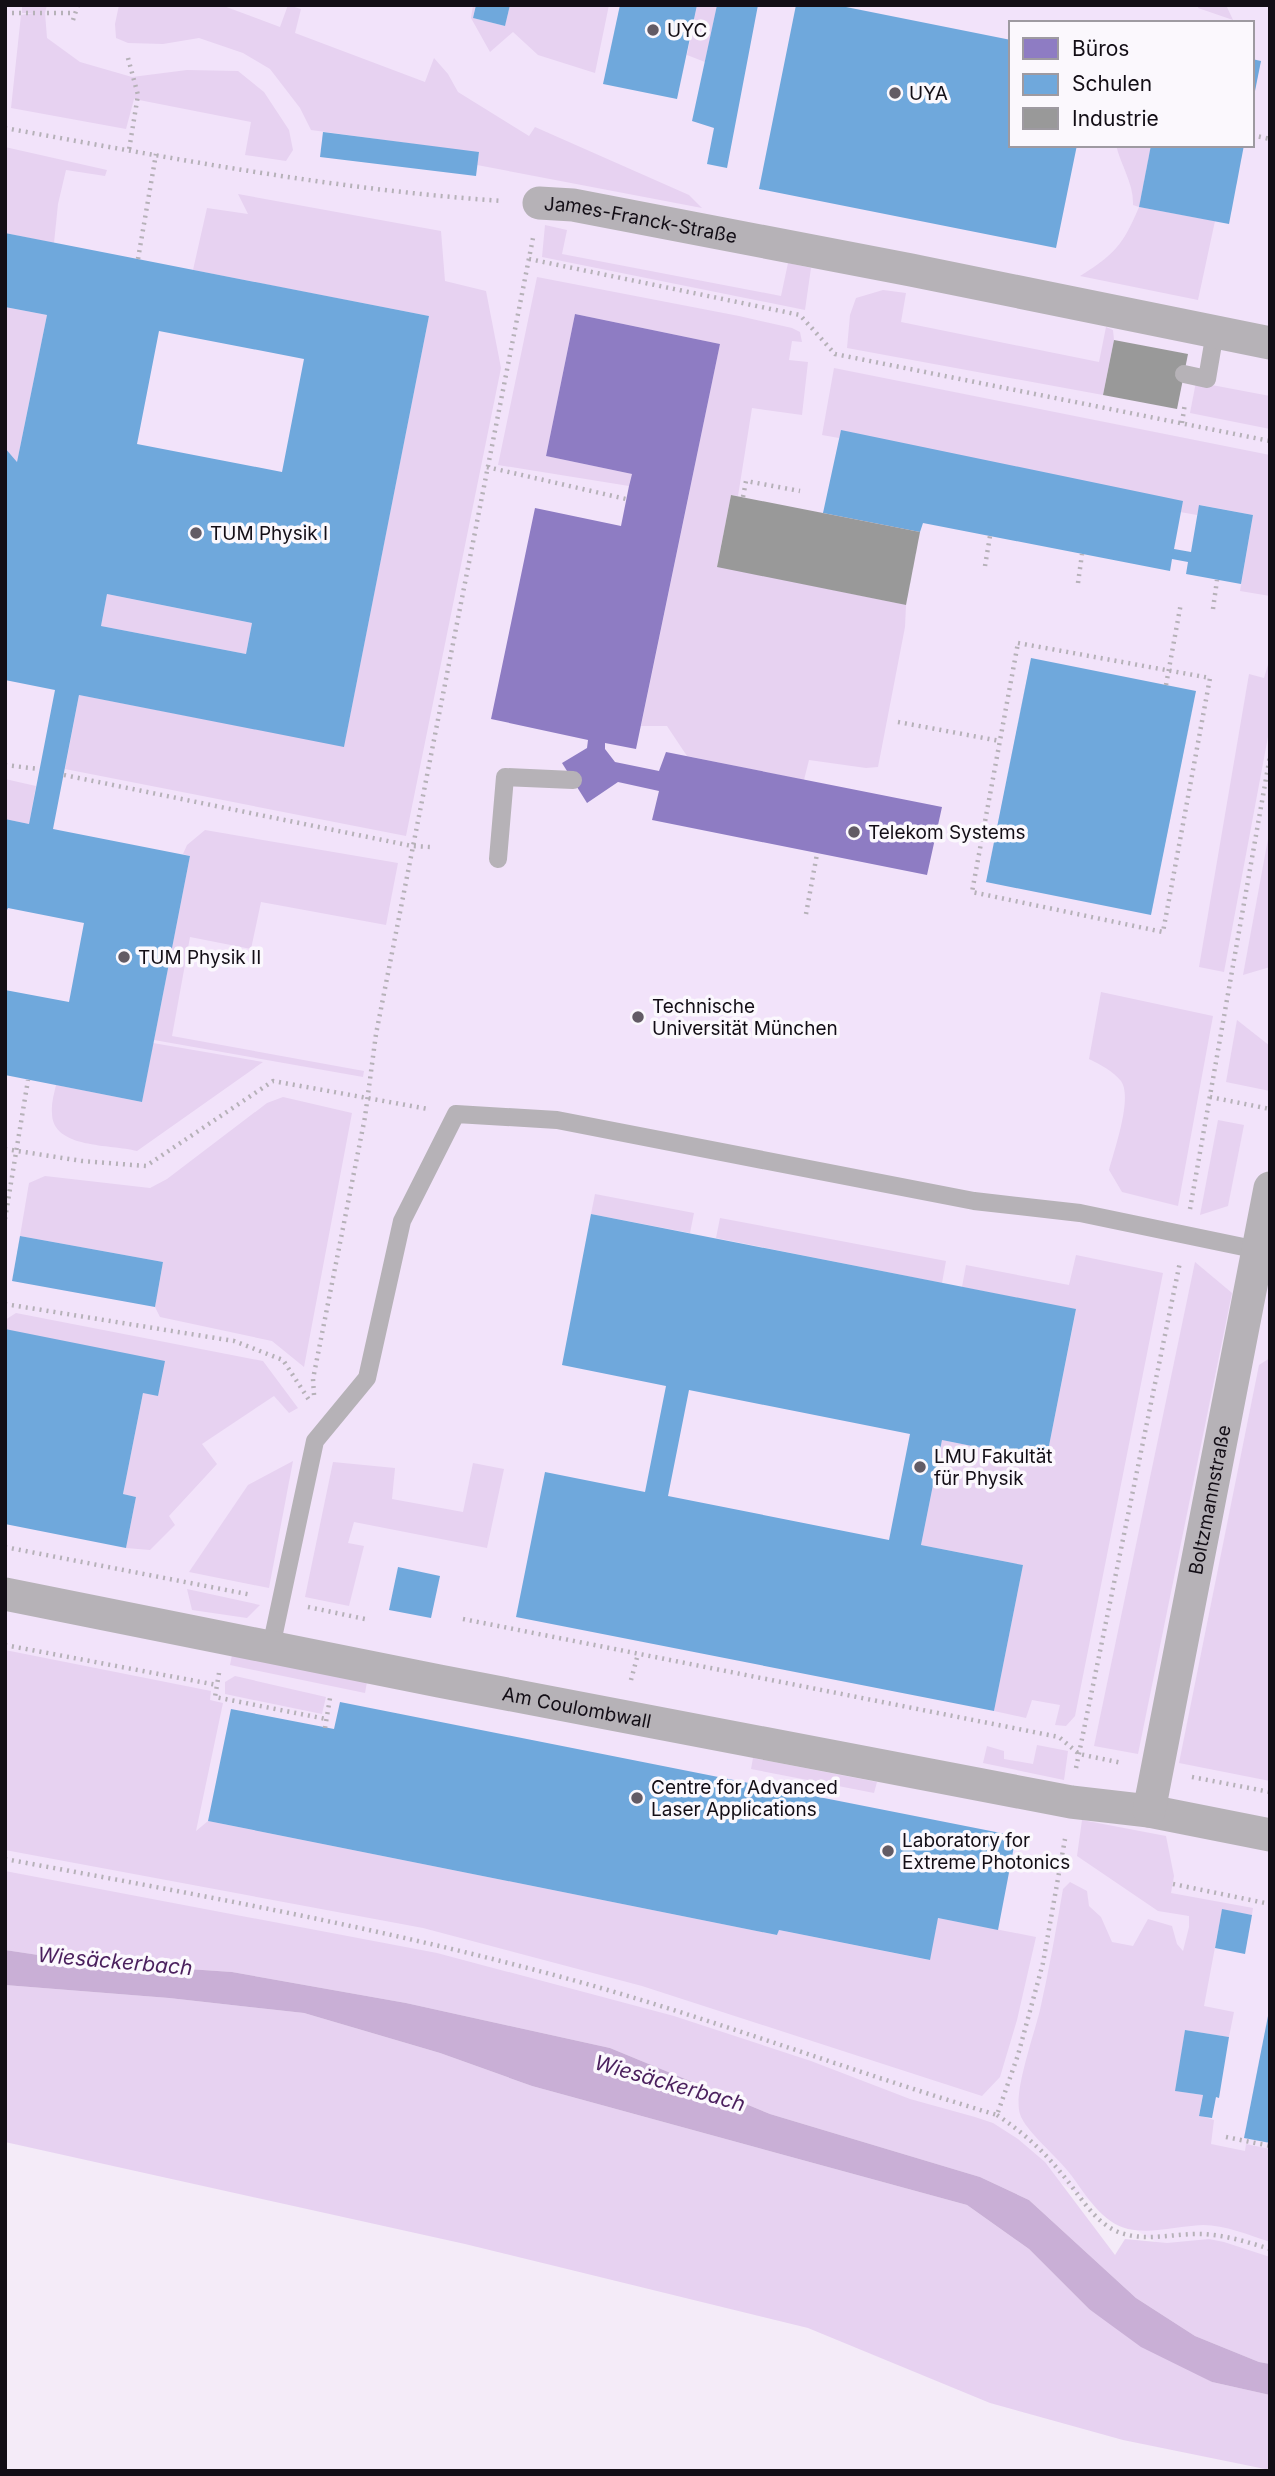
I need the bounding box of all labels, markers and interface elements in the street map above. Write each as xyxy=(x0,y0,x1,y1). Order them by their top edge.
place label: UYC xyxy=(667,19,707,42)
legend xyxy=(1009,21,1254,147)
marker: UYC xyxy=(645,22,661,38)
text: Büros xyxy=(1072,36,1129,61)
text: Schulen xyxy=(1072,71,1152,96)
place label: UYA xyxy=(909,82,948,105)
marker: UYA xyxy=(887,85,903,101)
text: Industrie xyxy=(1072,106,1159,131)
street label: James-Franck-Straße xyxy=(543,192,739,248)
place label: TUM Physik I xyxy=(210,522,328,545)
marker: TUM Physik I xyxy=(188,525,204,541)
place label: Telekom Systems xyxy=(868,821,1026,844)
marker: Telekom Systems xyxy=(846,824,862,840)
place label: TUM Physik II xyxy=(138,946,261,969)
marker: TUM Physik II xyxy=(116,949,132,965)
place label: Technische Universität München xyxy=(652,995,838,1040)
marker: Technische Universität München xyxy=(630,1009,646,1025)
street label: Boltzmannstraße xyxy=(1184,1423,1235,1577)
place label: LMU Fakultät für Physik xyxy=(934,1445,1053,1490)
marker: LMU Fakultät für Physik xyxy=(912,1459,928,1475)
street label: Am Coulombwall xyxy=(501,1682,653,1733)
place label: Centre for Advanced Laser Applications xyxy=(651,1776,838,1821)
marker: Centre for Advanced Laser Applications xyxy=(629,1790,645,1806)
place label: Laboratory for Extreme Photonics xyxy=(902,1829,1070,1874)
marker: Laboratory for Extreme Photonics xyxy=(880,1843,896,1859)
water label: Wiesäckerbach xyxy=(36,1942,194,1980)
water label: Wiesäckerbach xyxy=(592,2050,748,2116)

